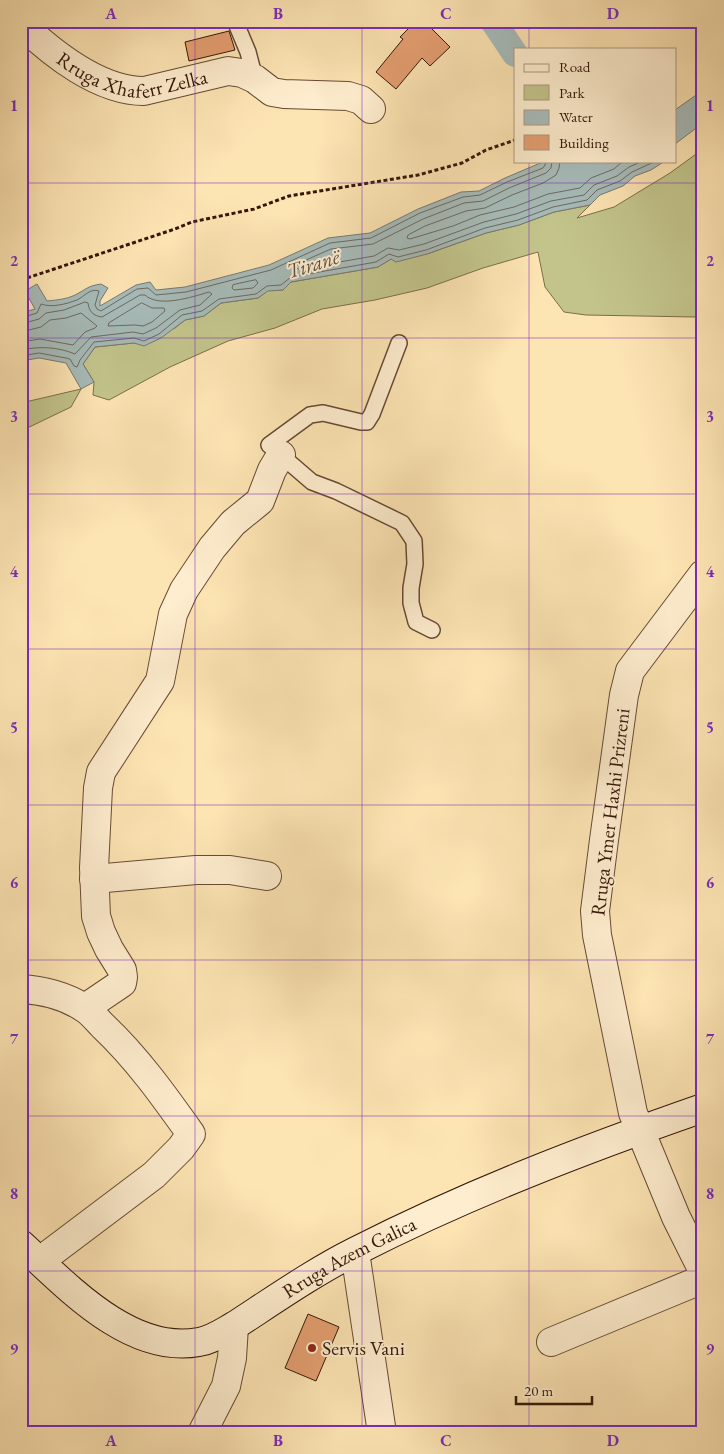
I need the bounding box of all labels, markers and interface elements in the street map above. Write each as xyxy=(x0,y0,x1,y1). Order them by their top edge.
text: A xyxy=(104,3,117,24)
text: B xyxy=(273,3,283,24)
text: C xyxy=(440,3,452,24)
text: D xyxy=(607,3,619,24)
street label: Rruga Xhaferr Zelka xyxy=(52,46,210,104)
legend xyxy=(514,48,676,162)
text: Road xyxy=(559,57,591,76)
text: Park xyxy=(559,83,586,102)
text: 1 xyxy=(10,95,18,116)
text: 1 xyxy=(706,95,714,116)
text: Water xyxy=(559,107,593,126)
text: Building xyxy=(559,133,609,152)
water label: Tiranë xyxy=(283,242,345,284)
text: 2 xyxy=(10,250,19,271)
text: 2 xyxy=(706,250,715,271)
text: 3 xyxy=(10,406,18,427)
text: 3 xyxy=(706,406,714,427)
text: 4 xyxy=(10,561,19,582)
text: 4 xyxy=(706,561,715,582)
street label: Rruga Ymer Haxhi Prizreni xyxy=(584,707,636,917)
text: 5 xyxy=(10,717,18,738)
text: 5 xyxy=(706,717,714,738)
text: 6 xyxy=(10,872,19,893)
text: 6 xyxy=(706,872,715,893)
text: 7 xyxy=(10,1028,19,1049)
text: 7 xyxy=(706,1028,715,1049)
text: 8 xyxy=(10,1183,18,1204)
text: 8 xyxy=(706,1183,714,1204)
street label: Rruga Azem Galica xyxy=(277,1211,420,1304)
place label: Servis Vani xyxy=(322,1335,405,1361)
text: 9 xyxy=(10,1338,19,1359)
text: 9 xyxy=(706,1338,715,1359)
marker: Servis Vani xyxy=(306,1342,318,1354)
scale bar xyxy=(516,1374,593,1406)
text: 20 m xyxy=(524,1381,553,1400)
text: A xyxy=(104,1430,117,1451)
text: B xyxy=(273,1430,283,1451)
text: C xyxy=(440,1430,452,1451)
text: D xyxy=(607,1430,619,1451)

